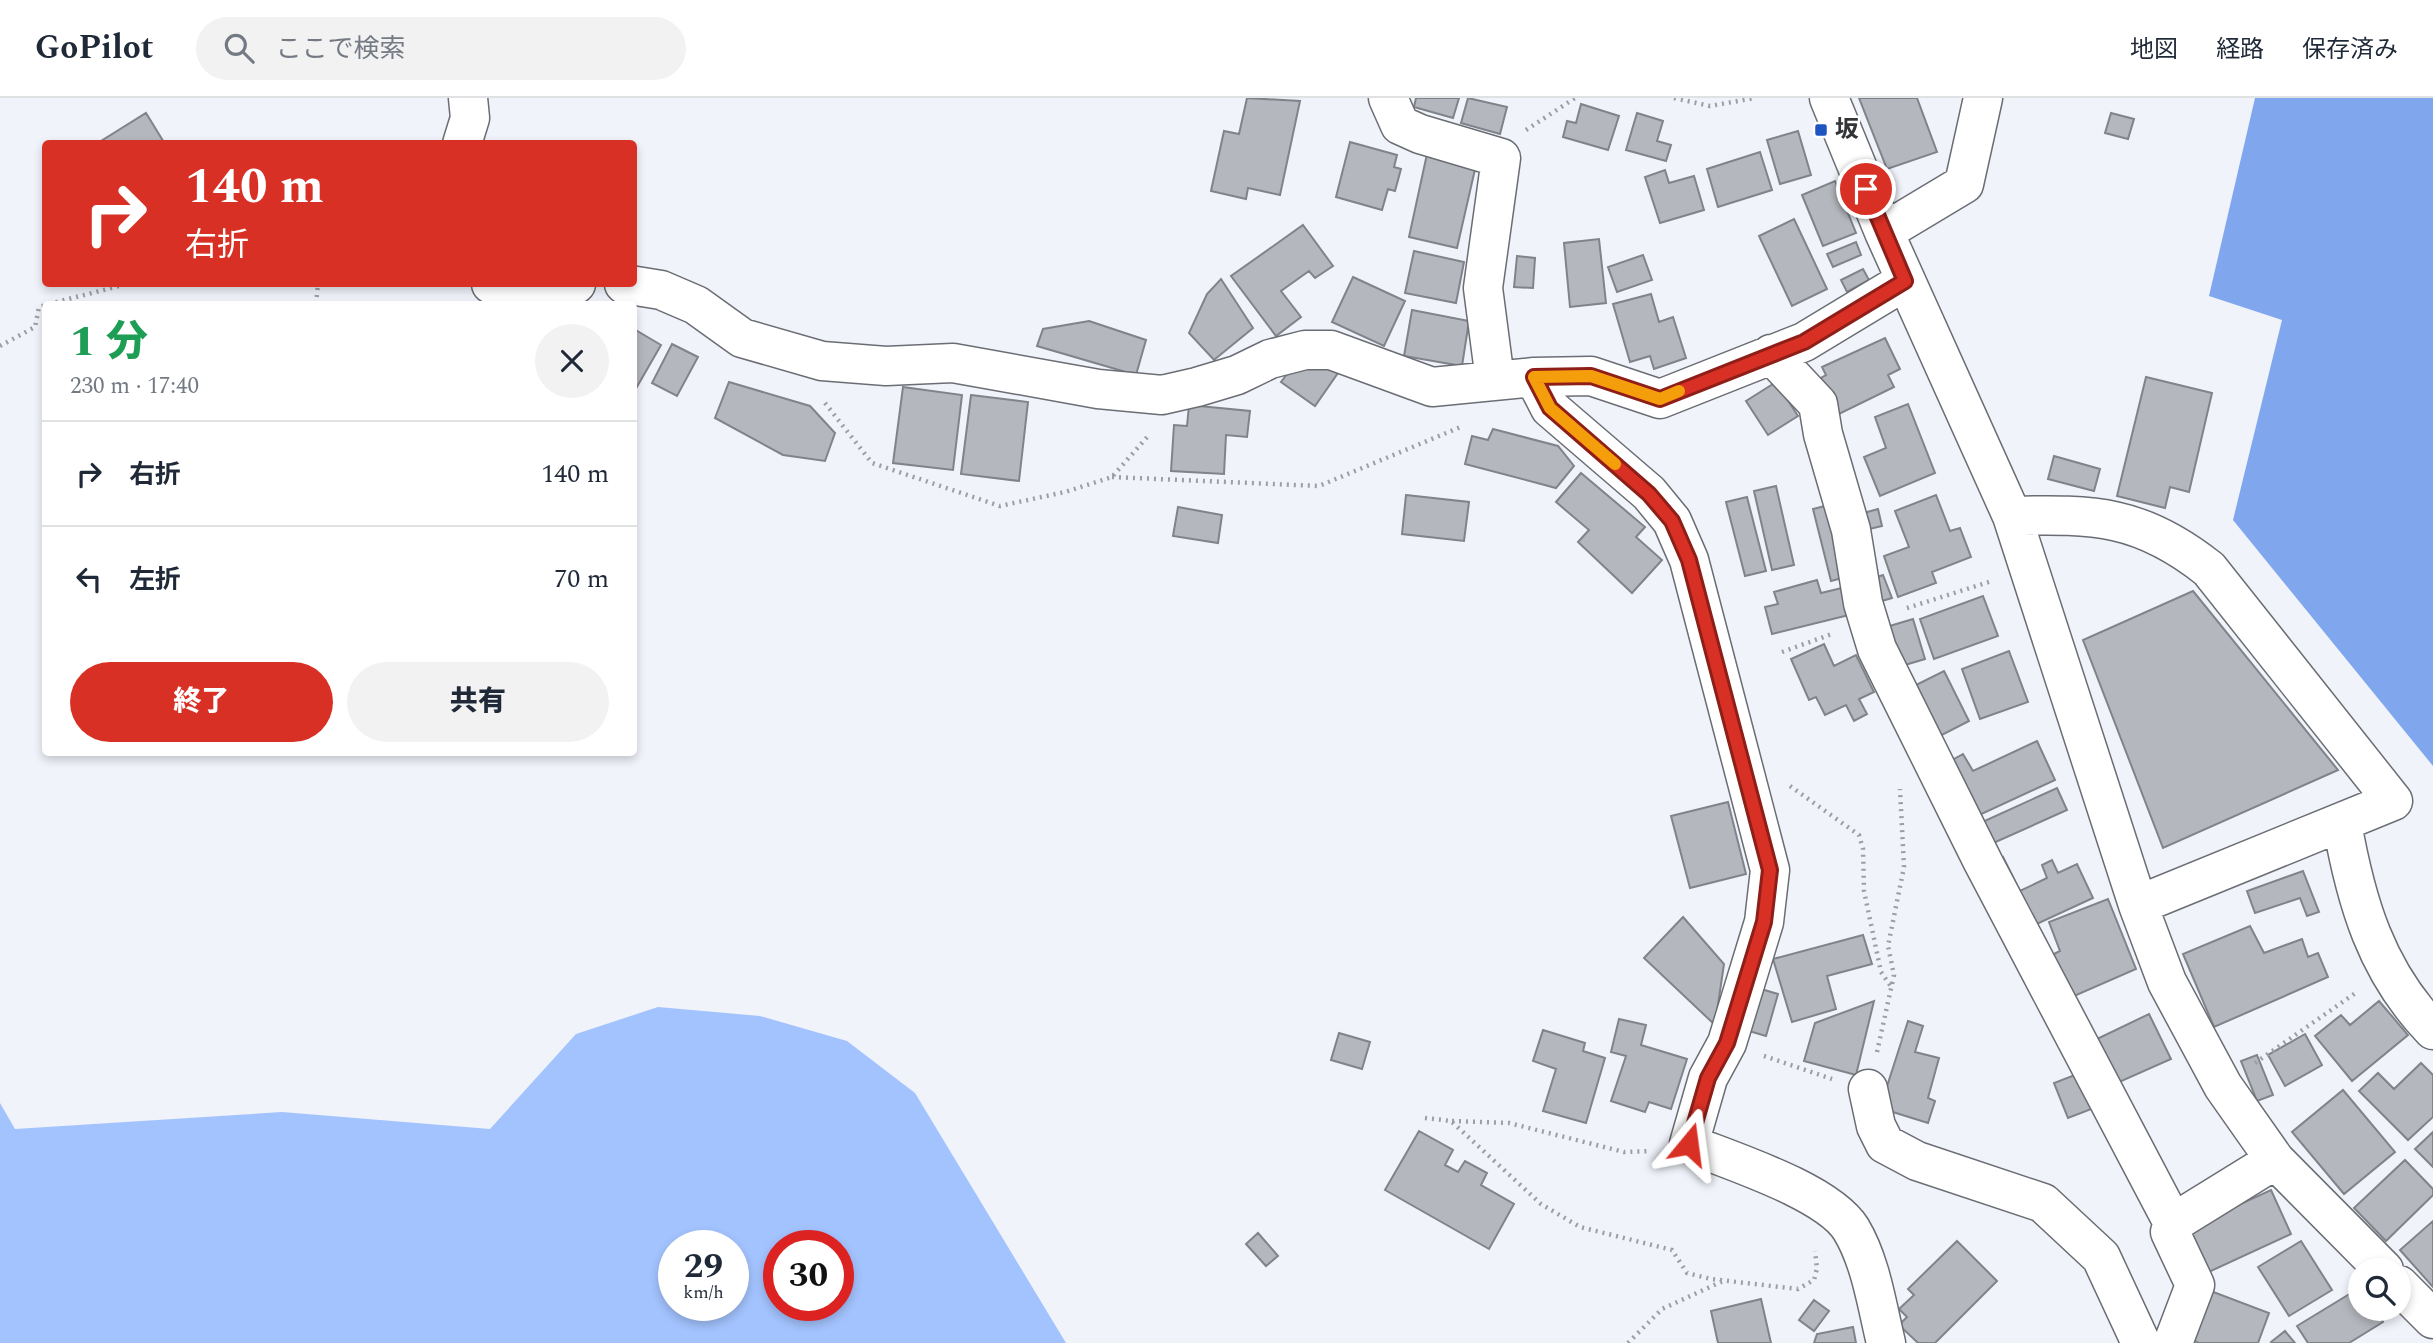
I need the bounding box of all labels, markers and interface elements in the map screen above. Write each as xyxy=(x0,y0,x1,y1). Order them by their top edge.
search box xyxy=(196,17,686,80)
text: GoPilot xyxy=(35,23,154,73)
icon: search xyxy=(220,29,258,67)
text: ここで検索 xyxy=(276,29,406,69)
text: 地図 xyxy=(2130,32,2178,68)
text: 経路 xyxy=(2216,32,2264,68)
text: 保存済み xyxy=(2302,32,2398,68)
place label: 坂 xyxy=(1835,112,1859,148)
marker: 坂 xyxy=(1813,122,1829,138)
text: 140 m xyxy=(185,150,324,225)
pin xyxy=(1836,159,1896,219)
icon: right xyxy=(70,168,161,259)
icon: arrive xyxy=(1847,170,1885,208)
text: 右折 xyxy=(185,221,249,270)
text: 1 分 xyxy=(70,311,148,374)
button: close xyxy=(535,324,609,398)
text: 230 m · 17:40 xyxy=(70,369,199,404)
text: 140 m xyxy=(541,454,609,494)
icon: right xyxy=(70,455,108,493)
text: 右折 xyxy=(129,455,181,495)
text: 70 m xyxy=(554,559,609,599)
icon: left xyxy=(70,560,108,598)
text: 左折 xyxy=(129,560,181,600)
button: 終了 xyxy=(70,662,333,742)
button: 共有 xyxy=(347,662,609,742)
position arrow xyxy=(1652,1107,1726,1181)
speed limit sign: 30 xyxy=(763,1230,854,1321)
text: 29 xyxy=(684,1240,723,1293)
map controls xyxy=(2348,1258,2411,1321)
button: search xyxy=(2348,1258,2411,1321)
text: km/h xyxy=(683,1279,724,1306)

